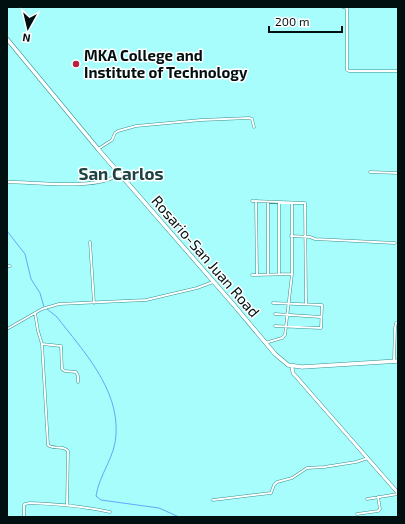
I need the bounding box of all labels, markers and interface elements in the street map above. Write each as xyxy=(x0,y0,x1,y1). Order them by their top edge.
north arrow xyxy=(8,8,48,48)
scale bar xyxy=(269,8,342,34)
text: 200 m xyxy=(275,14,309,28)
text: N xyxy=(22,31,31,45)
place label: MKA College and Institute of Technology xyxy=(84,46,248,82)
marker: MKA College and Institute of Technology xyxy=(71,59,81,69)
district label: San Carlos xyxy=(78,163,164,183)
street label: Rosario-San Juan Road xyxy=(148,191,264,321)

